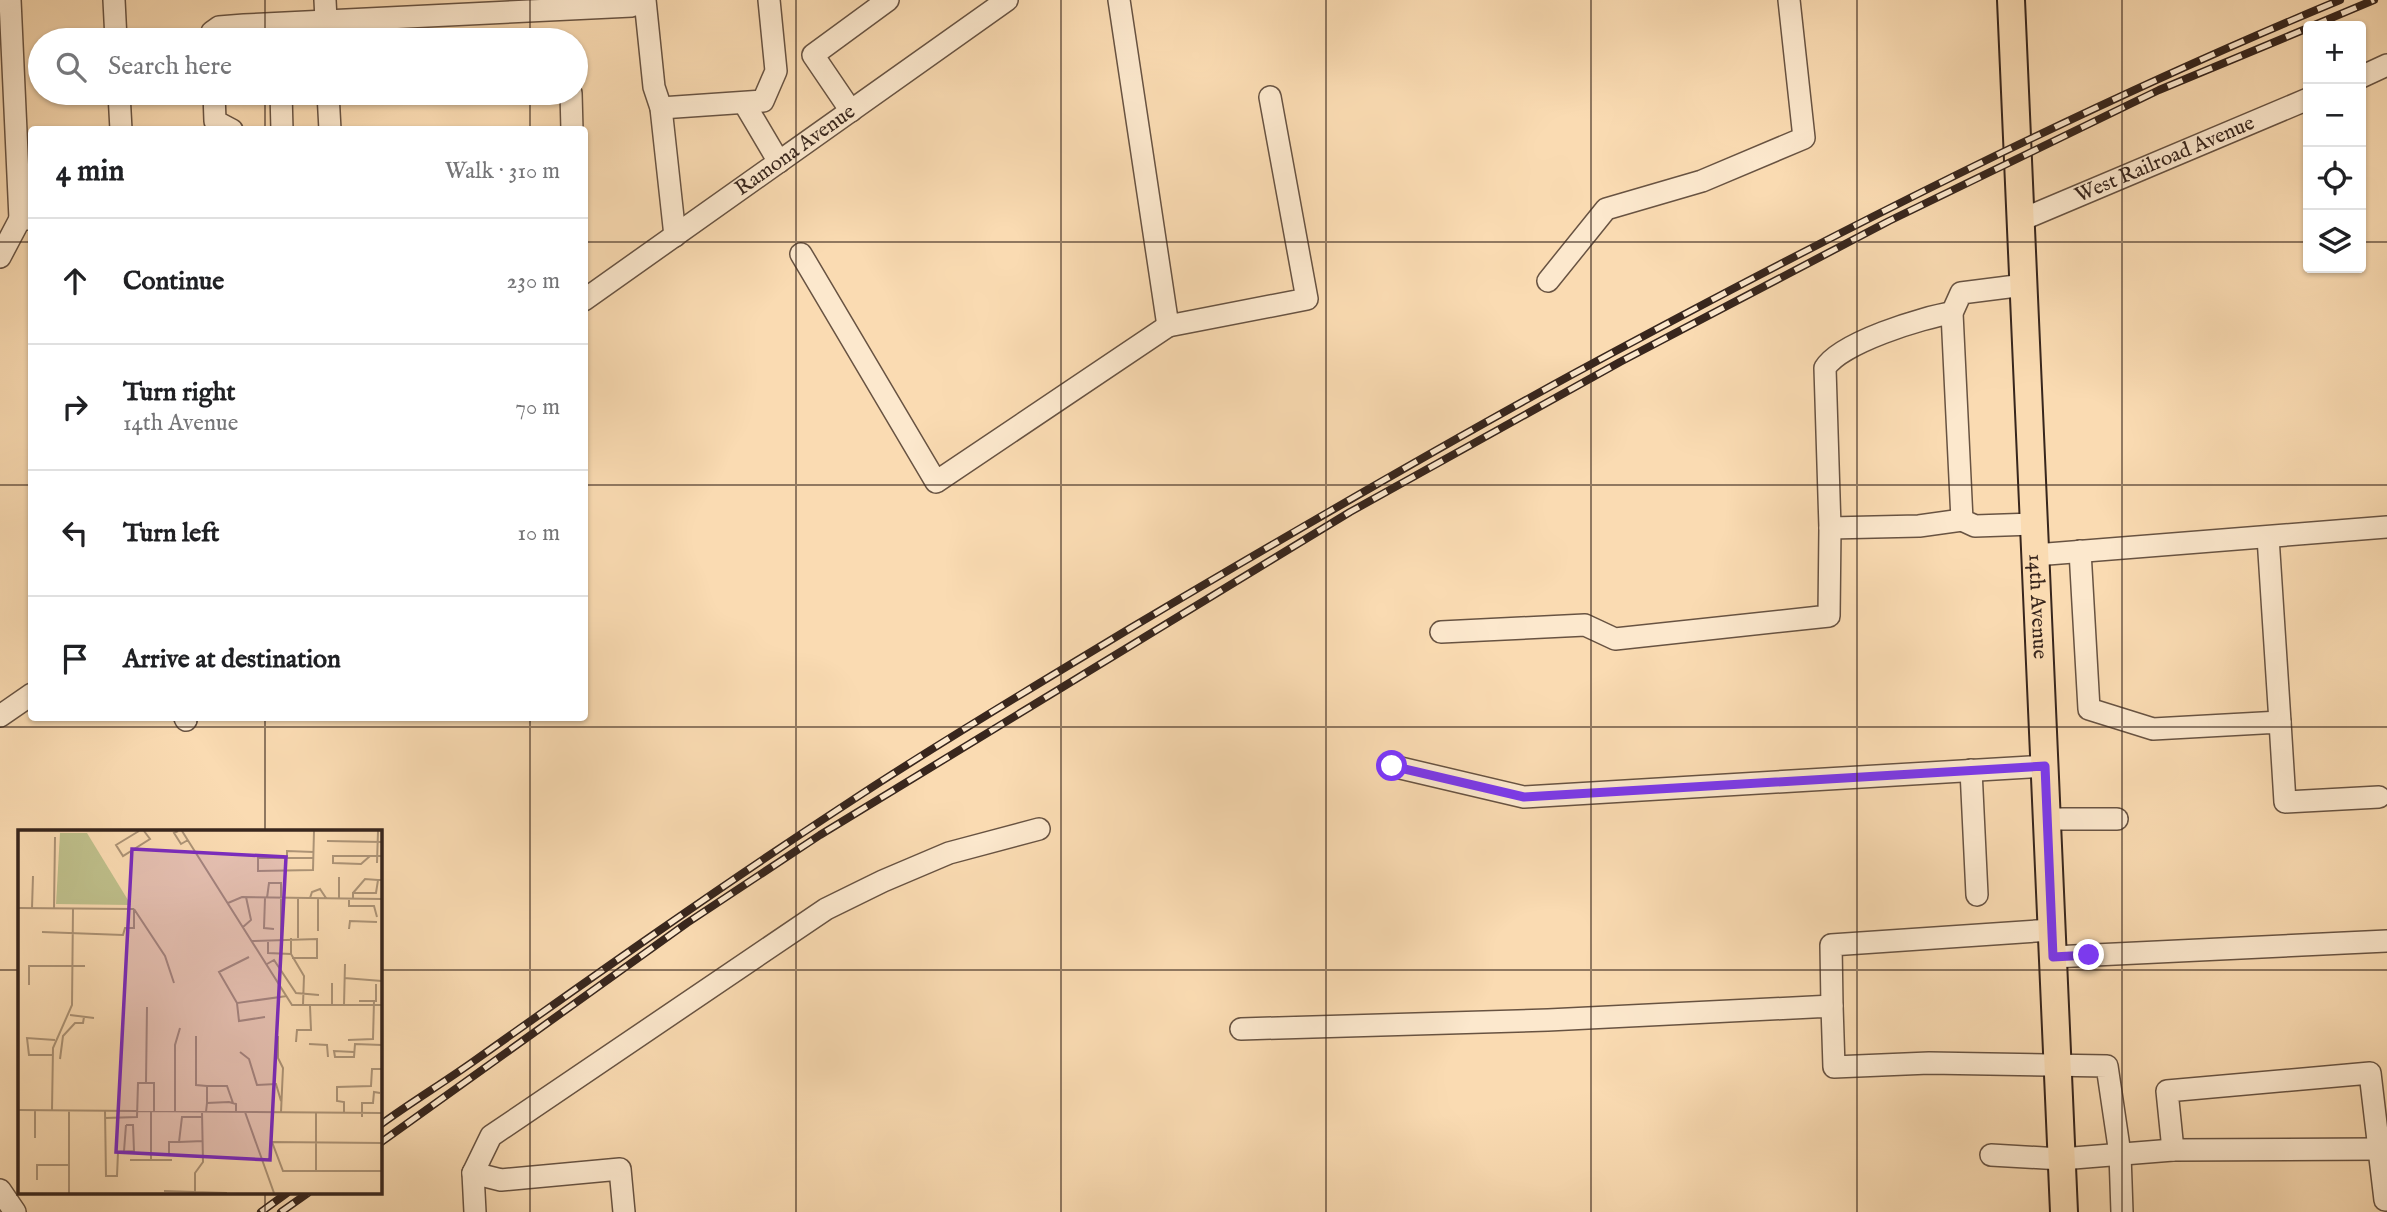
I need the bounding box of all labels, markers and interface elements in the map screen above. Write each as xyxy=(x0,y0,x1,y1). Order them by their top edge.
map controls xyxy=(2303,21,2366,273)
button: + xyxy=(2303,21,2366,84)
search box xyxy=(28,28,588,105)
icon: search xyxy=(52,48,90,86)
text: Search here xyxy=(108,50,232,83)
button: − xyxy=(2303,84,2366,147)
street label: Ramona Avenue xyxy=(730,98,861,202)
street label: West Railroad Avenue xyxy=(2071,109,2259,209)
button: locate xyxy=(2303,147,2366,210)
text: 4 min xyxy=(56,153,124,191)
text: Walk · 310 m xyxy=(445,157,560,186)
button: layers xyxy=(2303,210,2366,273)
icon: ahead xyxy=(56,262,94,300)
text: Continue xyxy=(123,265,224,298)
text: 230 m xyxy=(507,267,560,296)
text: Turn right xyxy=(123,376,236,409)
icon: right xyxy=(56,388,94,426)
text: 70 m xyxy=(515,393,560,422)
text: 14th Avenue xyxy=(123,409,238,438)
icon: left xyxy=(56,514,94,552)
text: Turn left xyxy=(123,517,220,550)
text: 10 m xyxy=(517,519,560,548)
street label: 14th Avenue xyxy=(2022,553,2053,660)
icon: arrive xyxy=(56,640,94,678)
text: Arrive at destination xyxy=(123,643,341,676)
route start xyxy=(1376,750,1407,781)
inset map xyxy=(18,830,382,1194)
route end xyxy=(2073,939,2104,970)

